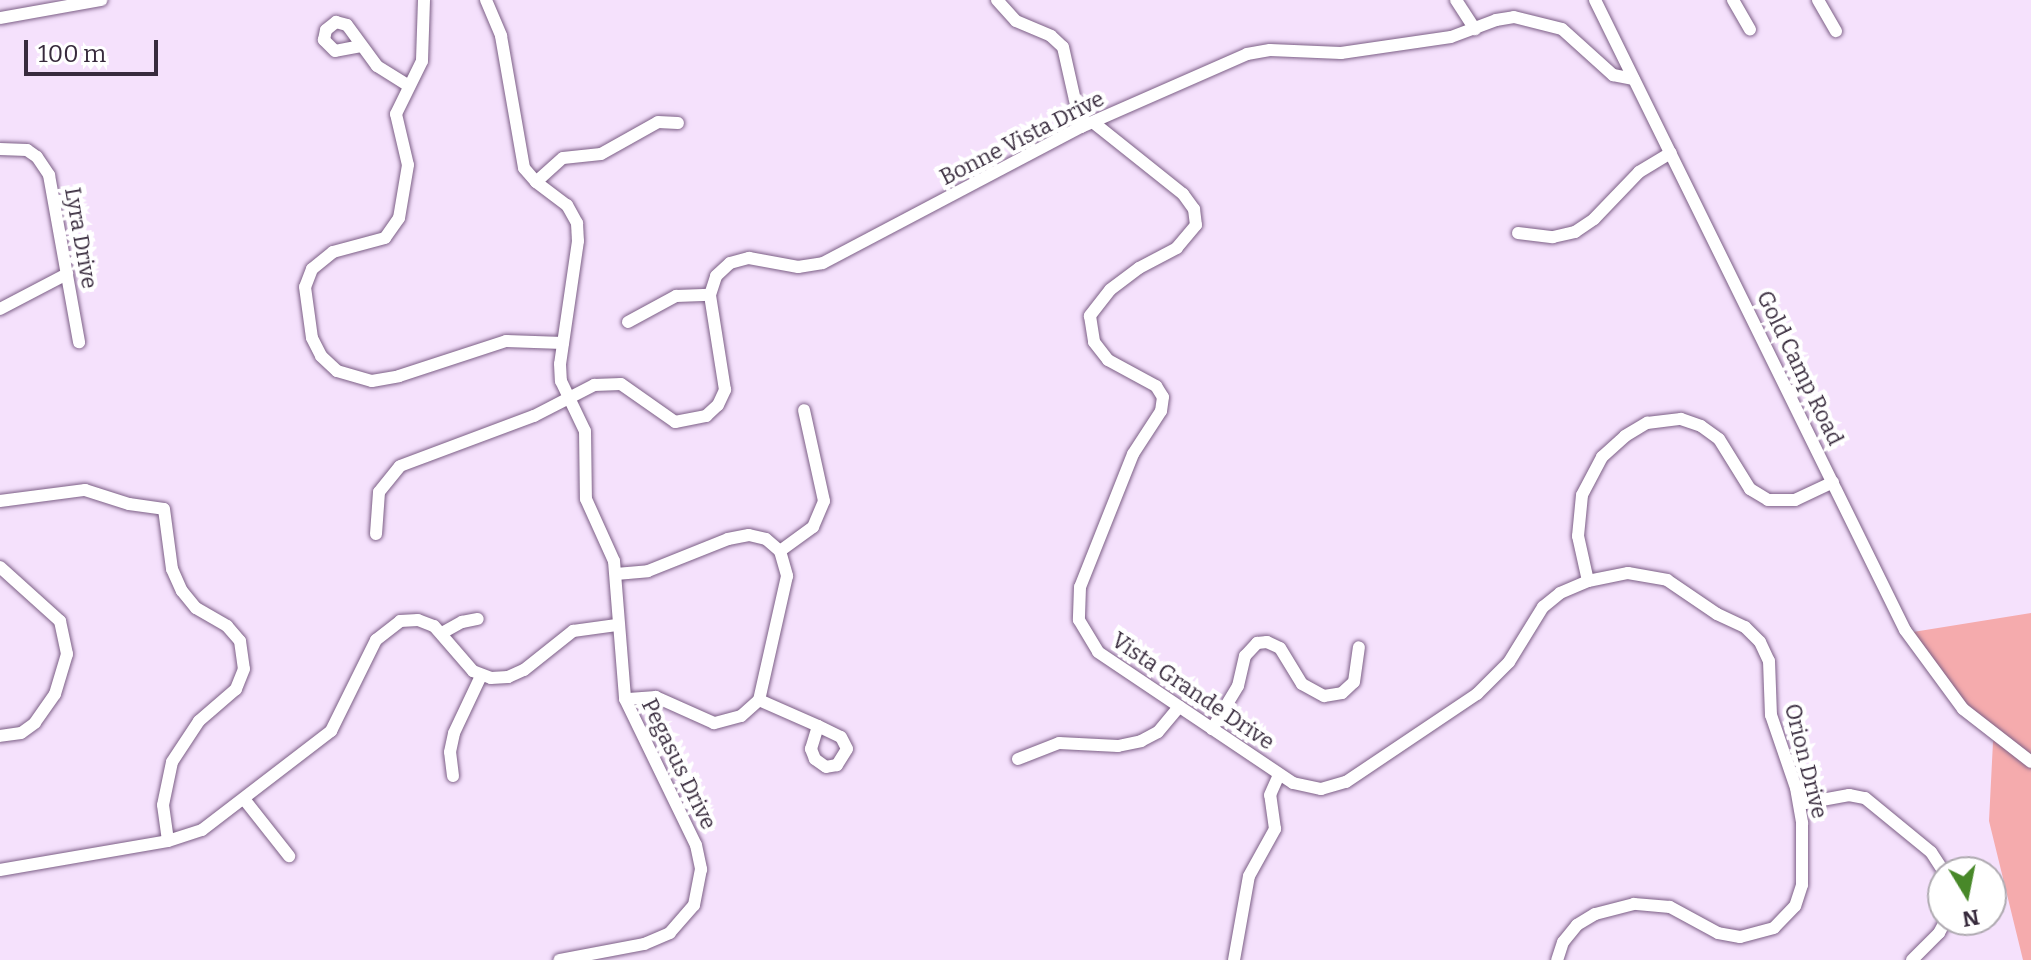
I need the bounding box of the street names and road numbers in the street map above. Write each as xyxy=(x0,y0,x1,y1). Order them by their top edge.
street label: Bonne Vista Drive xyxy=(936,85,1108,191)
street label: Lyra Drive xyxy=(59,185,103,291)
street label: Gold Camp Road xyxy=(1751,286,1849,450)
street label: Vista Grande Drive xyxy=(1107,627,1279,755)
street label: Pegasus Drive xyxy=(636,694,722,834)
street label: Orion Drive xyxy=(1779,701,1833,821)

